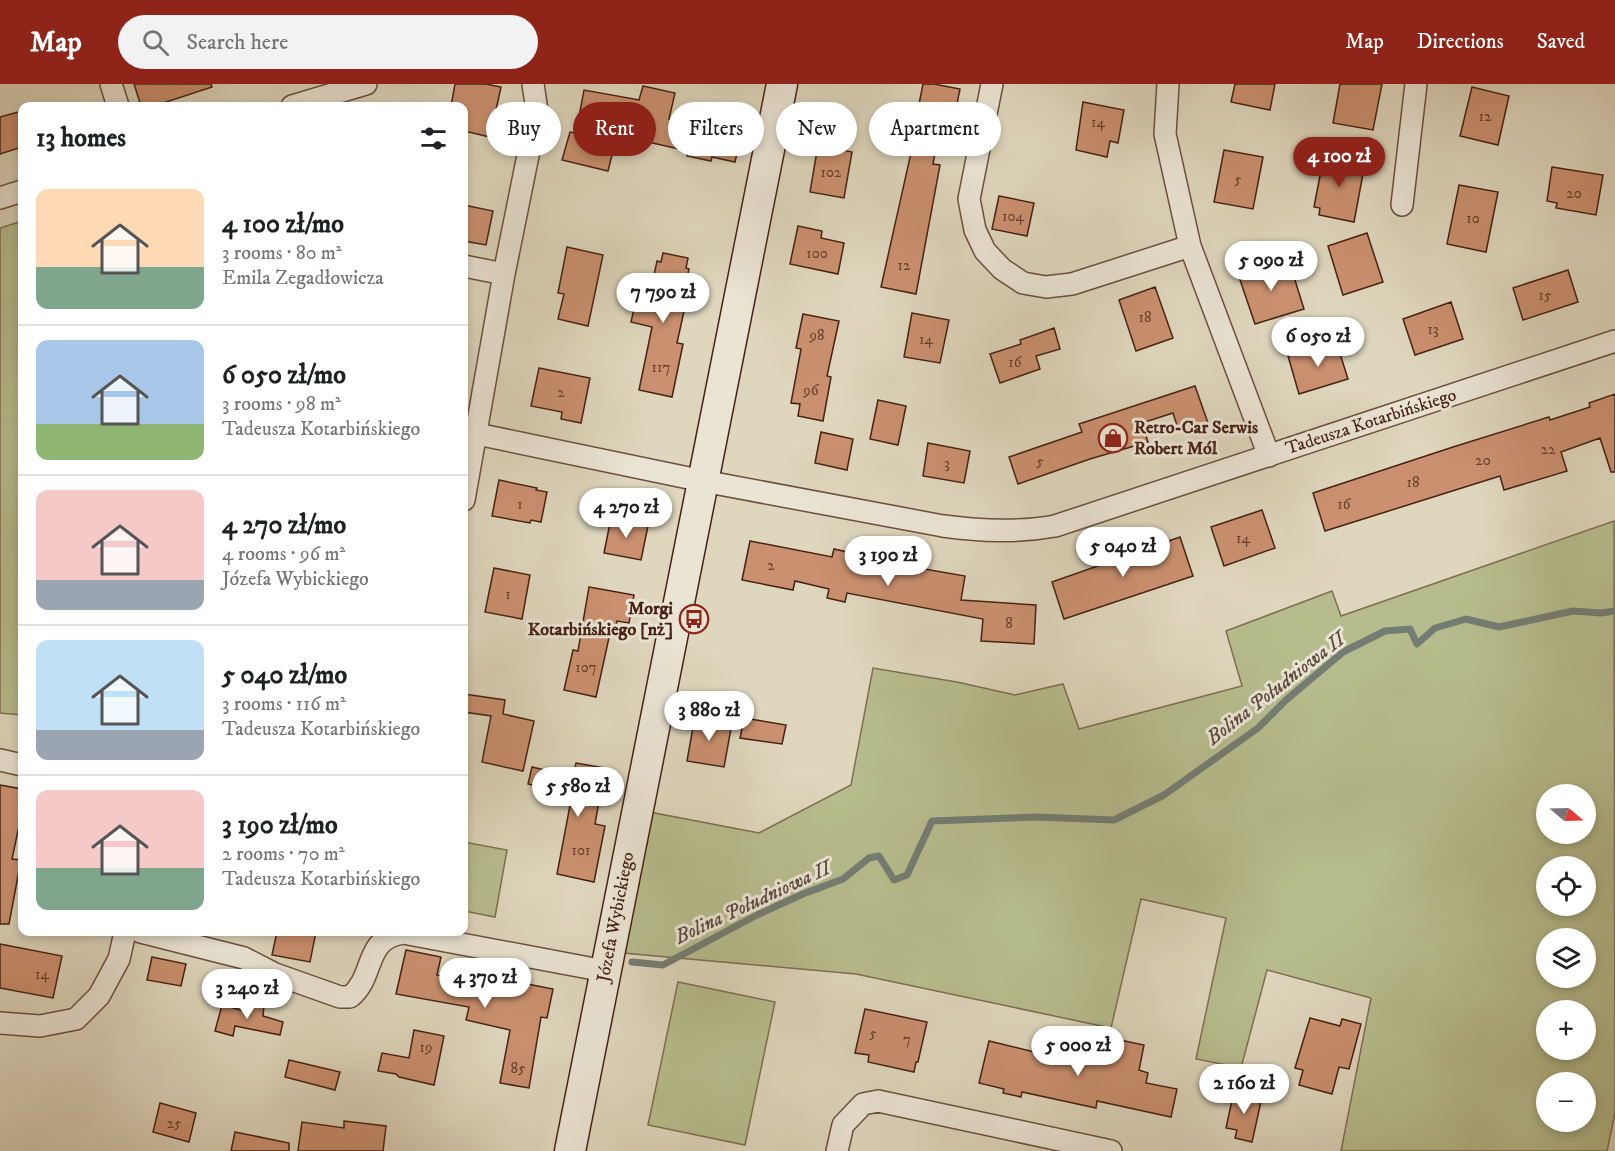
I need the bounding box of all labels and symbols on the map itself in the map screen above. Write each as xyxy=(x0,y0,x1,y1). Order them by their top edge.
house number: 12 xyxy=(1479,107,1492,126)
house number: 14 xyxy=(1091,113,1105,132)
pin: 4 100 zł xyxy=(1277,137,1401,188)
house number: 102 xyxy=(821,163,842,182)
house number: 5 xyxy=(1234,170,1242,189)
house number: 20 xyxy=(1566,184,1582,203)
house number: 104 xyxy=(1002,207,1024,226)
house number: 10 xyxy=(1466,209,1480,228)
pin: 5 090 zł xyxy=(1209,241,1333,292)
house number: 100 xyxy=(806,244,828,263)
house number: 12 xyxy=(898,256,911,275)
pin: 7 790 zł xyxy=(601,273,725,324)
house number: 15 xyxy=(1539,286,1552,305)
house number: 18 xyxy=(1138,308,1152,327)
pin: 6 050 zł xyxy=(1256,317,1380,368)
house number: 13 xyxy=(1427,320,1439,339)
house number: 98 xyxy=(809,326,825,345)
house number: 14 xyxy=(919,330,933,349)
house number: 16 xyxy=(1008,353,1023,372)
house number: 117 xyxy=(652,358,671,377)
house number: 96 xyxy=(802,381,820,400)
house number: 2 xyxy=(557,383,565,402)
street label: Tadeusza Kotarbińskiego xyxy=(1283,384,1459,460)
place label: Retro-Car Serwis Robert Mól xyxy=(1134,417,1258,460)
shop icon: Retro-Car Serwis Robert Mól xyxy=(1097,422,1129,454)
house number: 22 xyxy=(1541,440,1556,459)
house number: 20 xyxy=(1475,451,1491,470)
house number: 5 xyxy=(1036,452,1044,471)
house number: 3 xyxy=(944,454,950,473)
house number: 18 xyxy=(1406,473,1420,492)
pin: 4 270 zł xyxy=(564,488,688,539)
house number: 1 xyxy=(517,495,523,514)
house number: 16 xyxy=(1337,495,1352,514)
pin: 5 040 zł xyxy=(1061,527,1185,578)
house number: 14 xyxy=(1236,529,1250,548)
pin: 3 190 zł xyxy=(826,536,950,587)
house number: 2 xyxy=(767,556,775,575)
house number: 1 xyxy=(505,585,511,604)
place label: Morgi Kotarbińskiego [nż] xyxy=(528,598,673,641)
bus stop icon: Morgi Kotarbińskiego [nż] xyxy=(678,603,710,635)
house number: 8 xyxy=(1005,614,1013,633)
water label: Bolina Południowa II xyxy=(1201,625,1353,751)
house number: 107 xyxy=(575,658,597,677)
pin: 3 880 zł xyxy=(647,691,771,742)
pin: 5 580 zł xyxy=(516,767,640,818)
north arrow xyxy=(1536,784,1596,844)
house number: 101 xyxy=(572,841,590,860)
street label: Józefa Wybickiego xyxy=(592,850,639,986)
water label: Bolina Południowa II xyxy=(670,854,838,950)
pin: 4 370 zł xyxy=(423,958,547,1009)
house number: 14 xyxy=(35,965,49,984)
pin: 3 240 zł xyxy=(185,969,309,1020)
house number: 5 xyxy=(869,1024,877,1043)
pin: 5 000 zł xyxy=(1016,1026,1140,1077)
house number: 7 xyxy=(903,1030,911,1049)
house number: 19 xyxy=(420,1038,432,1057)
house number: 85 xyxy=(511,1059,526,1078)
pin: 2 160 zł xyxy=(1182,1064,1306,1115)
house number: 25 xyxy=(167,1114,182,1133)

